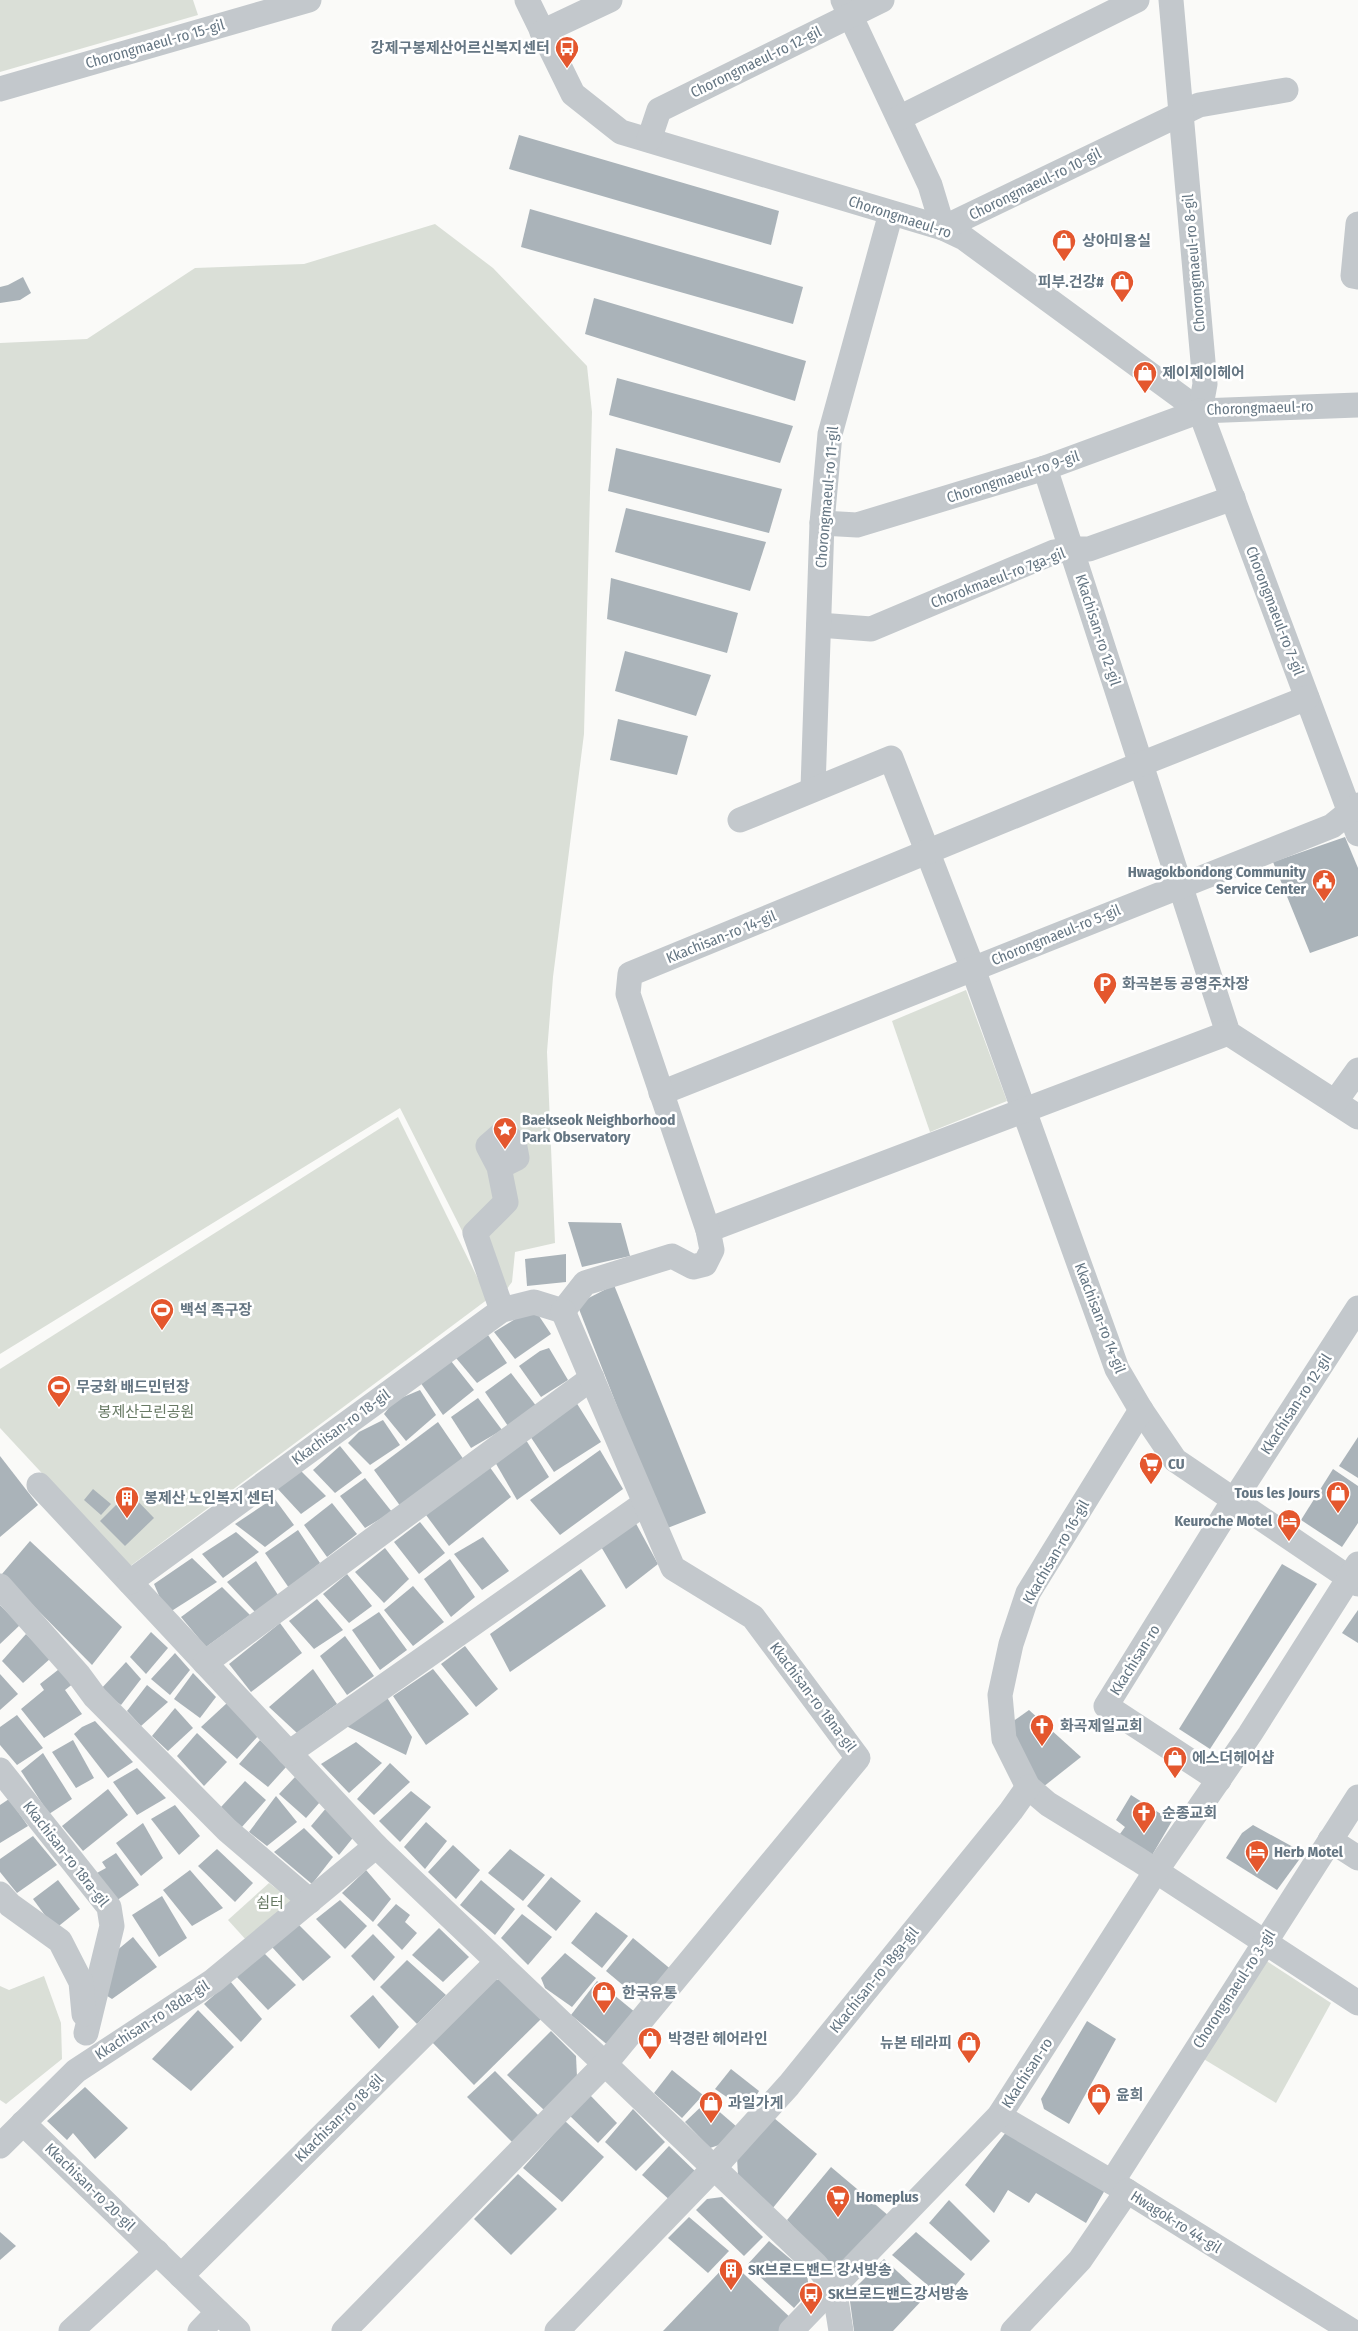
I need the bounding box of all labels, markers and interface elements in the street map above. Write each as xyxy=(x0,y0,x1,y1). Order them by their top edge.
street label: Chorongmaeul-ro 15-gil xyxy=(83,16,227,72)
street label: Chorongmaeul-ro 12-gil xyxy=(688,22,824,102)
bus stop icon: 강제구봉제산어르신복지센터 xyxy=(554,35,580,69)
place label: 강제구봉제산어르신복지센터 xyxy=(371,39,550,57)
street label: Chorongmaeul-ro 10-gil xyxy=(966,144,1104,224)
street label: Chorongmaeul-ro xyxy=(846,192,954,242)
street label: Chorongmaeul-ro 8-gil xyxy=(1179,193,1209,333)
shop icon: 상아미용실 xyxy=(1051,228,1077,262)
place label: 상아미용실 xyxy=(1082,232,1151,250)
shop icon: 피부.건강# xyxy=(1109,269,1135,303)
place label: 피부.건강# xyxy=(1038,273,1104,291)
shop icon: 제이제이헤어 xyxy=(1132,360,1158,394)
place label: 제이제이헤어 xyxy=(1162,364,1245,382)
street label: Chorongmaeul-ro xyxy=(1206,397,1314,419)
street label: Chorongmaeul-ro 11-gil xyxy=(812,425,842,569)
street label: Chorongmaeul-ro 9-gil xyxy=(944,447,1082,507)
street label: Chorokmaeul-ro 7ga-gil xyxy=(928,544,1068,612)
street label: Chorongmaeul-ro 7-gil xyxy=(1242,544,1308,678)
street label: Kkachisan-ro 12-gil xyxy=(1071,572,1125,688)
place label: Hwagokbondong Community Service Center xyxy=(1128,863,1307,898)
public building icon: Hwagokbondong Community Service Center xyxy=(1311,868,1337,902)
street label: Chorongmaeul-ro 5-gil xyxy=(989,901,1123,969)
street label: Kkachisan-ro 14-gil xyxy=(663,907,779,967)
parking icon: 화곡본동 공영주차장 xyxy=(1092,971,1118,1005)
place label: 화곡본동 공영주차장 xyxy=(1122,975,1250,993)
place label: Baekseok Neighborhood Park Observatory xyxy=(522,1111,675,1146)
place icon: Baekseok Neighborhood Park Observatory xyxy=(492,1116,518,1150)
street label: Kkachisan-ro 14-gil xyxy=(1071,1260,1129,1376)
sports icon: 백석 족구장 xyxy=(149,1297,175,1331)
place label: 백석 족구장 xyxy=(180,1301,252,1319)
street label: Kkachisan-ro 12-gil xyxy=(1257,1350,1335,1458)
sports icon: 무궁화 배드민턴장 xyxy=(46,1374,72,1408)
place label: 무궁화 배드민턴장 xyxy=(76,1378,190,1396)
street label: Kkachisan-ro 18-gil xyxy=(288,1385,394,1469)
park label: 봉제산근린공원 xyxy=(98,1403,194,1421)
supermarket icon: CU xyxy=(1138,1451,1164,1485)
place label: CU xyxy=(1168,1455,1185,1473)
shop icon: Tous les Jours xyxy=(1325,1480,1351,1514)
place label: Tous les Jours xyxy=(1235,1484,1320,1502)
building icon: 봉제산 노인복지 센터 xyxy=(114,1485,140,1519)
place label: 봉제산 노인복지 센터 xyxy=(144,1489,274,1507)
street label: Kkachisan-ro 16-gil xyxy=(1019,1497,1093,1607)
hotel icon: Keuroche Motel xyxy=(1276,1508,1302,1542)
place label: Keuroche Motel xyxy=(1174,1512,1273,1530)
street label: Kkachisan-ro xyxy=(1106,1621,1164,1699)
street label: Kkachisan-ro 18na-gil xyxy=(766,1639,860,1755)
church icon: 화곡제일교회 xyxy=(1029,1713,1055,1747)
place label: 화곡제일교회 xyxy=(1060,1717,1143,1735)
shop icon: 에스더헤어샵 xyxy=(1162,1745,1188,1779)
place label: 에스더헤어샵 xyxy=(1192,1749,1275,1767)
street label: Kkachisan-ro 18ra-gil xyxy=(19,1798,113,1910)
church icon: 순종교회 xyxy=(1131,1800,1157,1834)
place label: 순종교회 xyxy=(1162,1804,1217,1822)
hotel icon: Herb Motel xyxy=(1244,1839,1270,1873)
place label: Herb Motel xyxy=(1274,1843,1344,1861)
park label: 쉼터 xyxy=(256,1894,284,1912)
street label: Kkachisan-ro 18ga-gil xyxy=(826,1923,922,2037)
street label: Chorongmaeul-ro 3-gil xyxy=(1189,1926,1279,2052)
street label: Kkachisan-ro 18da-gil xyxy=(92,1976,212,2064)
shop icon: 한국유통 xyxy=(591,1980,617,2014)
place label: 한국유통 xyxy=(622,1984,677,2002)
shop icon: 박경란 헤어라인 xyxy=(637,2026,663,2060)
place label: 박경란 헤어라인 xyxy=(668,2030,768,2048)
shop icon: 뉴본 테라피 xyxy=(956,2030,982,2064)
place label: 뉴본 테라피 xyxy=(880,2034,952,2052)
street label: Kkachisan-ro xyxy=(998,2034,1056,2111)
street label: Kkachisan-ro 18-gil xyxy=(291,2070,387,2166)
shop icon: 윤희 xyxy=(1086,2082,1112,2116)
place label: 윤희 xyxy=(1116,2086,1144,2104)
shop icon: 과일가게 xyxy=(698,2090,724,2124)
place label: 과일가게 xyxy=(728,2094,783,2112)
street label: Kkachisan-ro 20-gil xyxy=(41,2139,139,2235)
supermarket icon: Homeplus xyxy=(825,2184,851,2218)
street label: Hwagok-ro 44-gil xyxy=(1127,2187,1225,2257)
place label: Homeplus xyxy=(856,2188,919,2206)
building icon: SK브로드밴드 강서방송 xyxy=(718,2257,744,2291)
place label: SK브로드밴드 강서방송 xyxy=(748,2261,892,2279)
bus stop icon: SK브로드밴드강서방송 xyxy=(798,2281,824,2315)
place label: SK브로드밴드강서방송 xyxy=(828,2285,969,2303)

